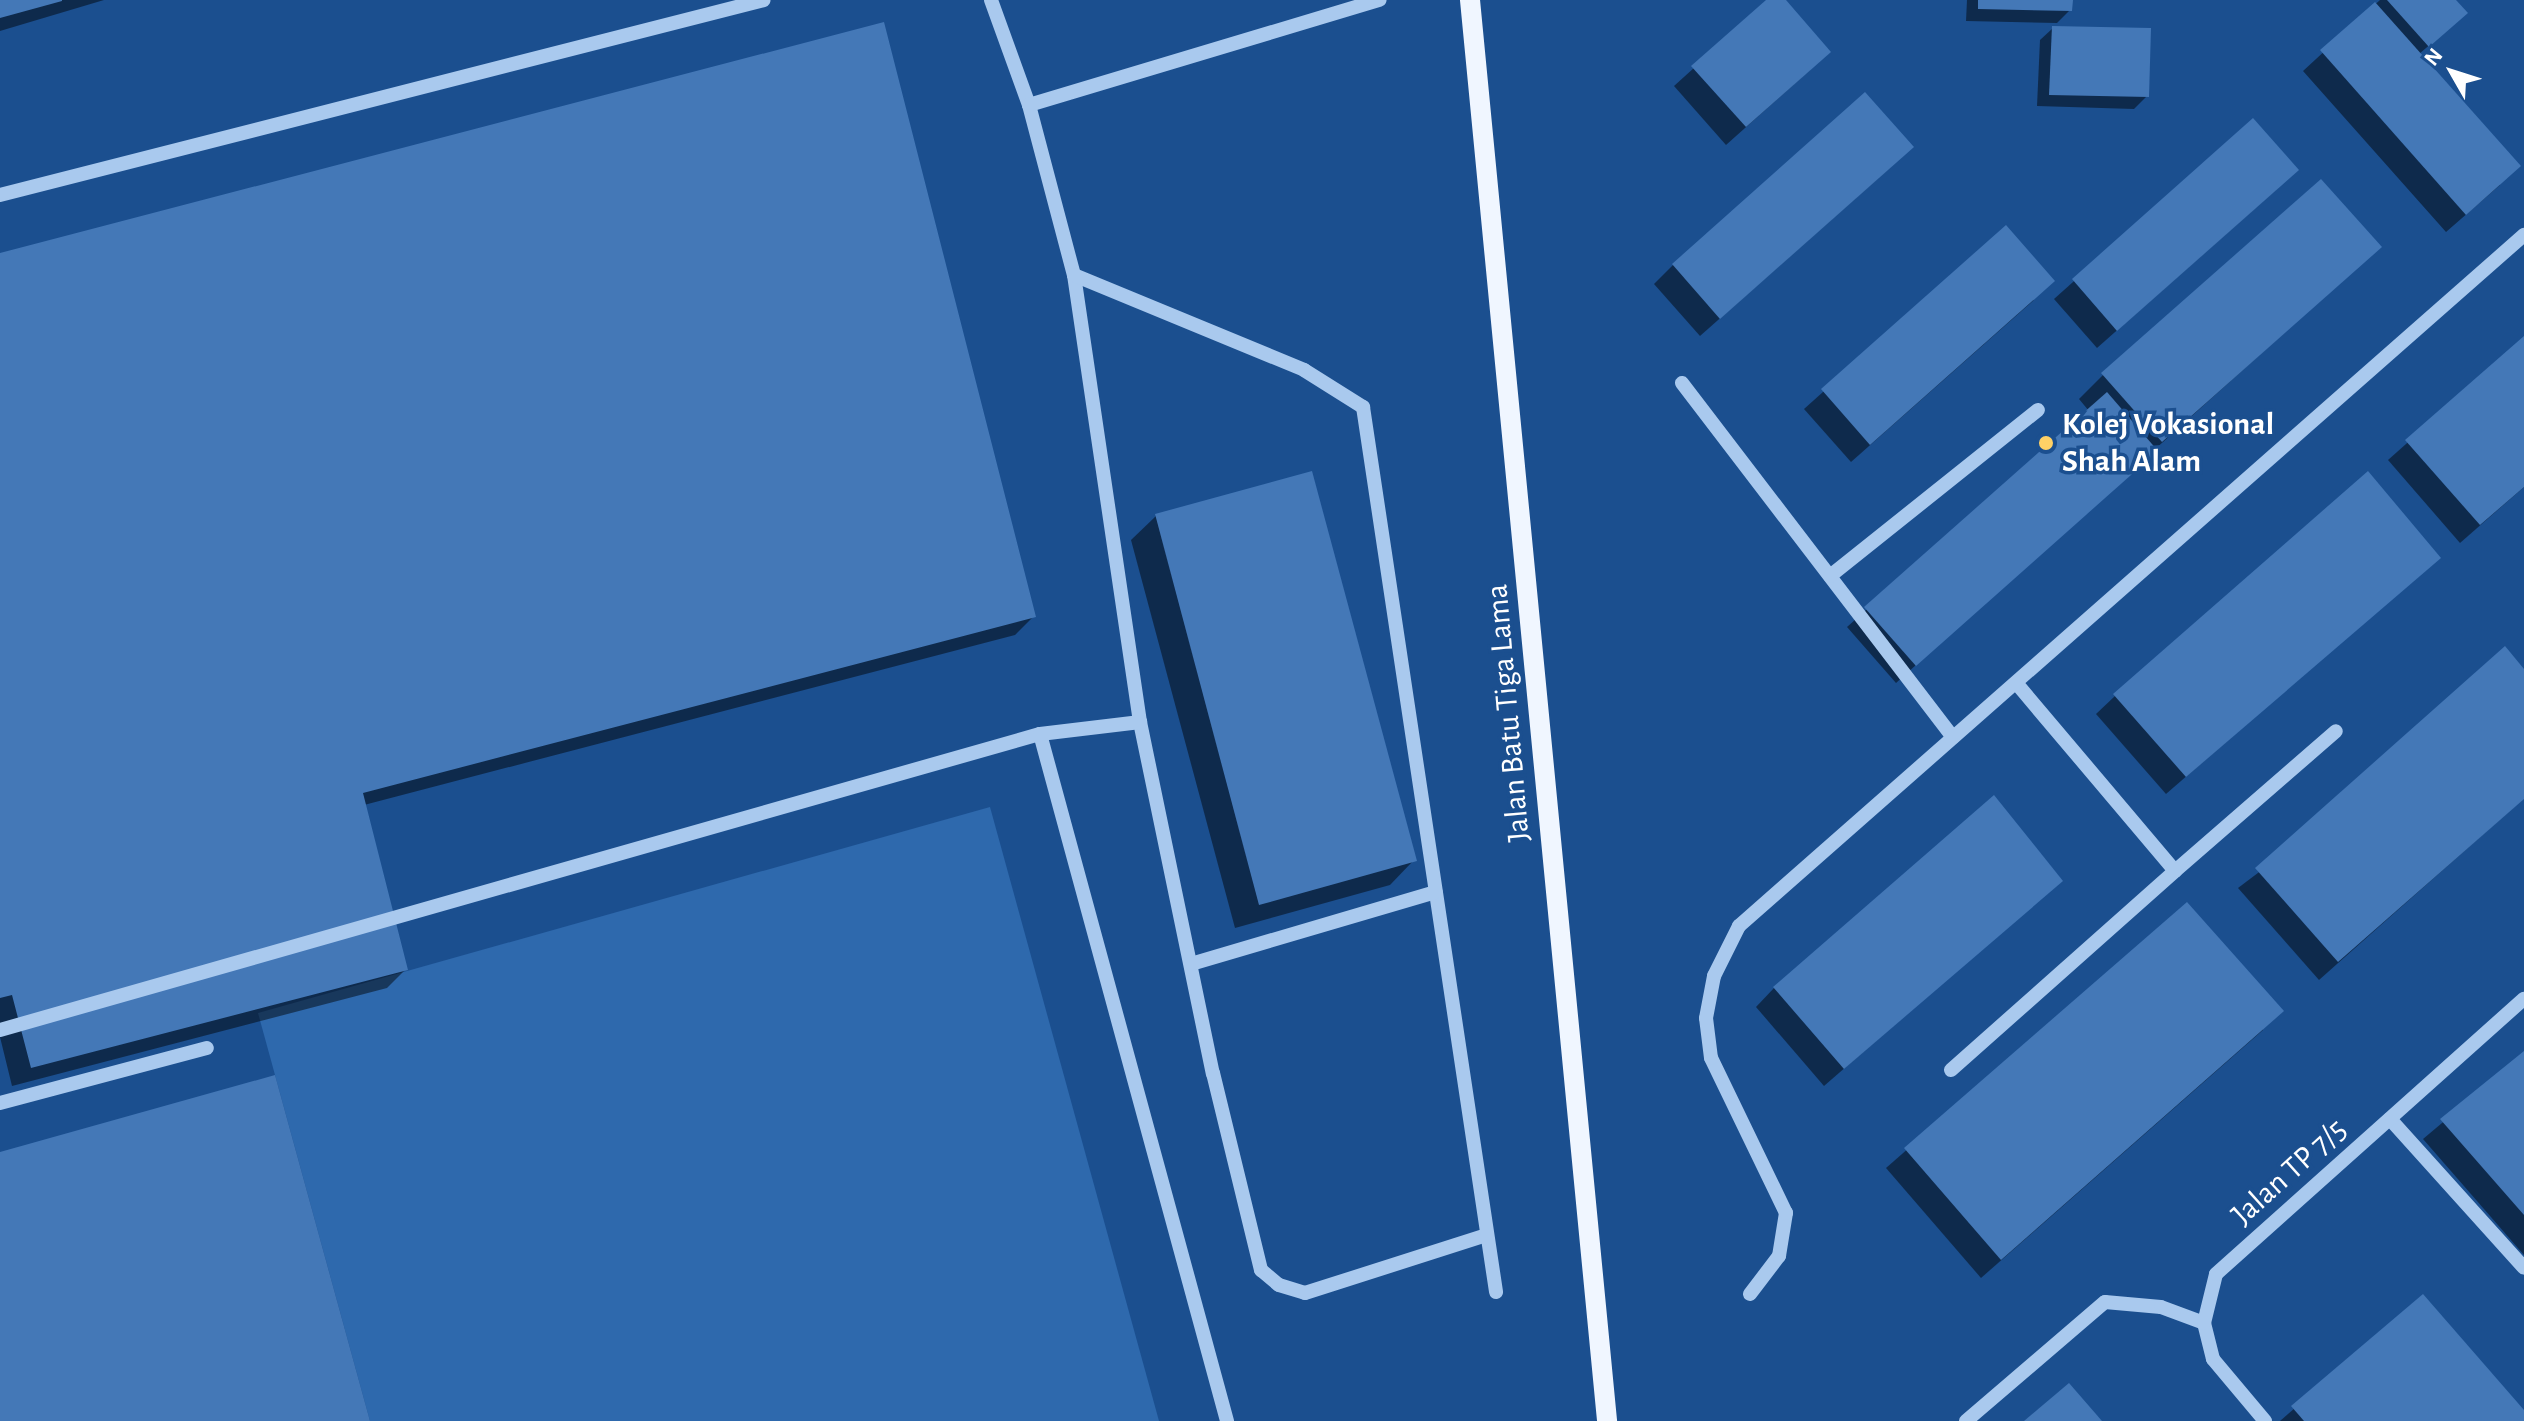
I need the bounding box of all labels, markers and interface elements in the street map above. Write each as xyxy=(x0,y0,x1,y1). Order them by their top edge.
north arrow xyxy=(2412,32,2492,112)
text: N xyxy=(2420,44,2447,70)
place label: Kolej Vokasional Shah Alam xyxy=(2062,406,2274,481)
marker: Kolej Vokasional Shah Alam xyxy=(2037,434,2055,452)
street label: Jalan Batu Tiga Lama xyxy=(1478,582,1538,844)
street label: Jalan TP 7/5 xyxy=(2223,1110,2355,1234)

